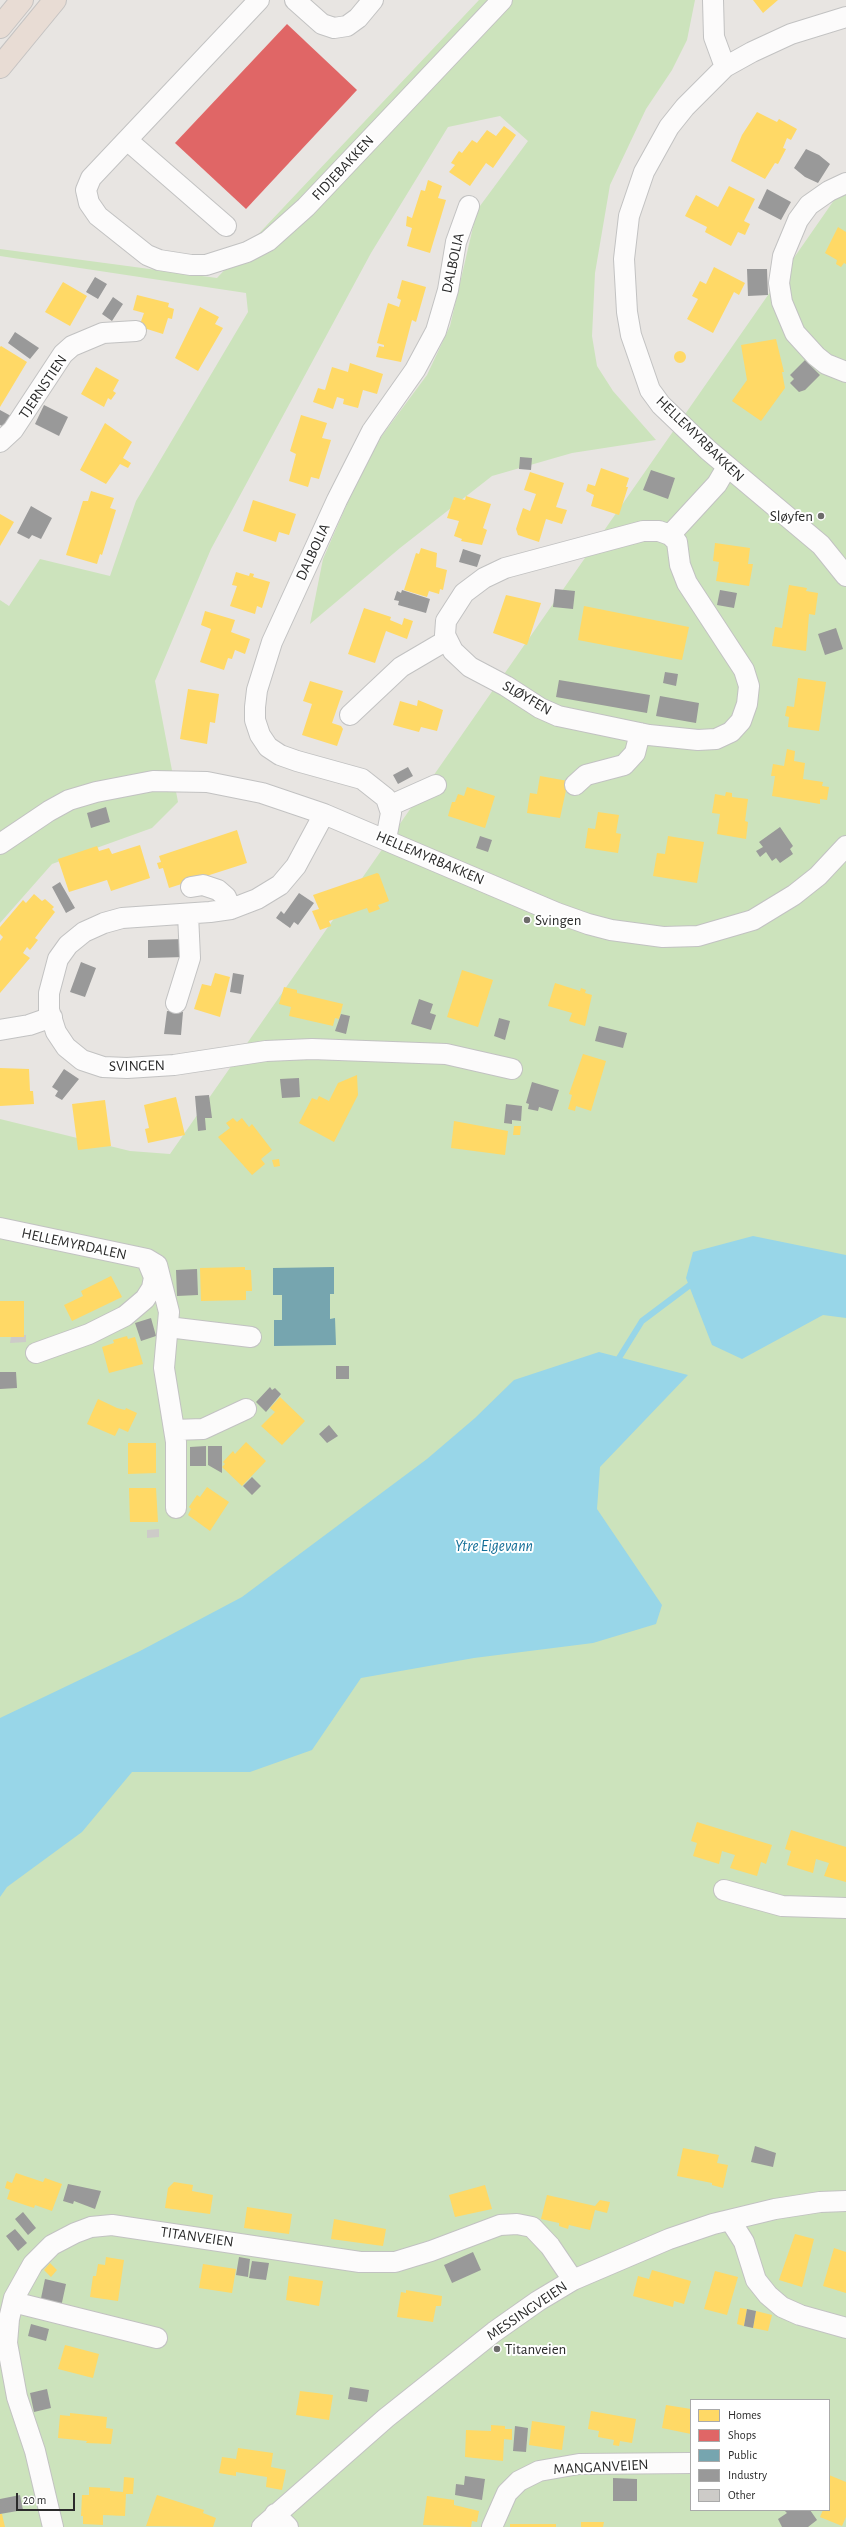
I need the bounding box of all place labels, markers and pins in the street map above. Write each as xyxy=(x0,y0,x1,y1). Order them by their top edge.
place label: Sløyfen xyxy=(770,507,813,525)
marker: Sløyfen xyxy=(816,511,826,521)
place label: Svingen xyxy=(535,911,581,929)
marker: Svingen xyxy=(522,915,532,925)
place label: Titanveien xyxy=(505,2340,566,2358)
marker: Titanveien xyxy=(492,2344,502,2354)

